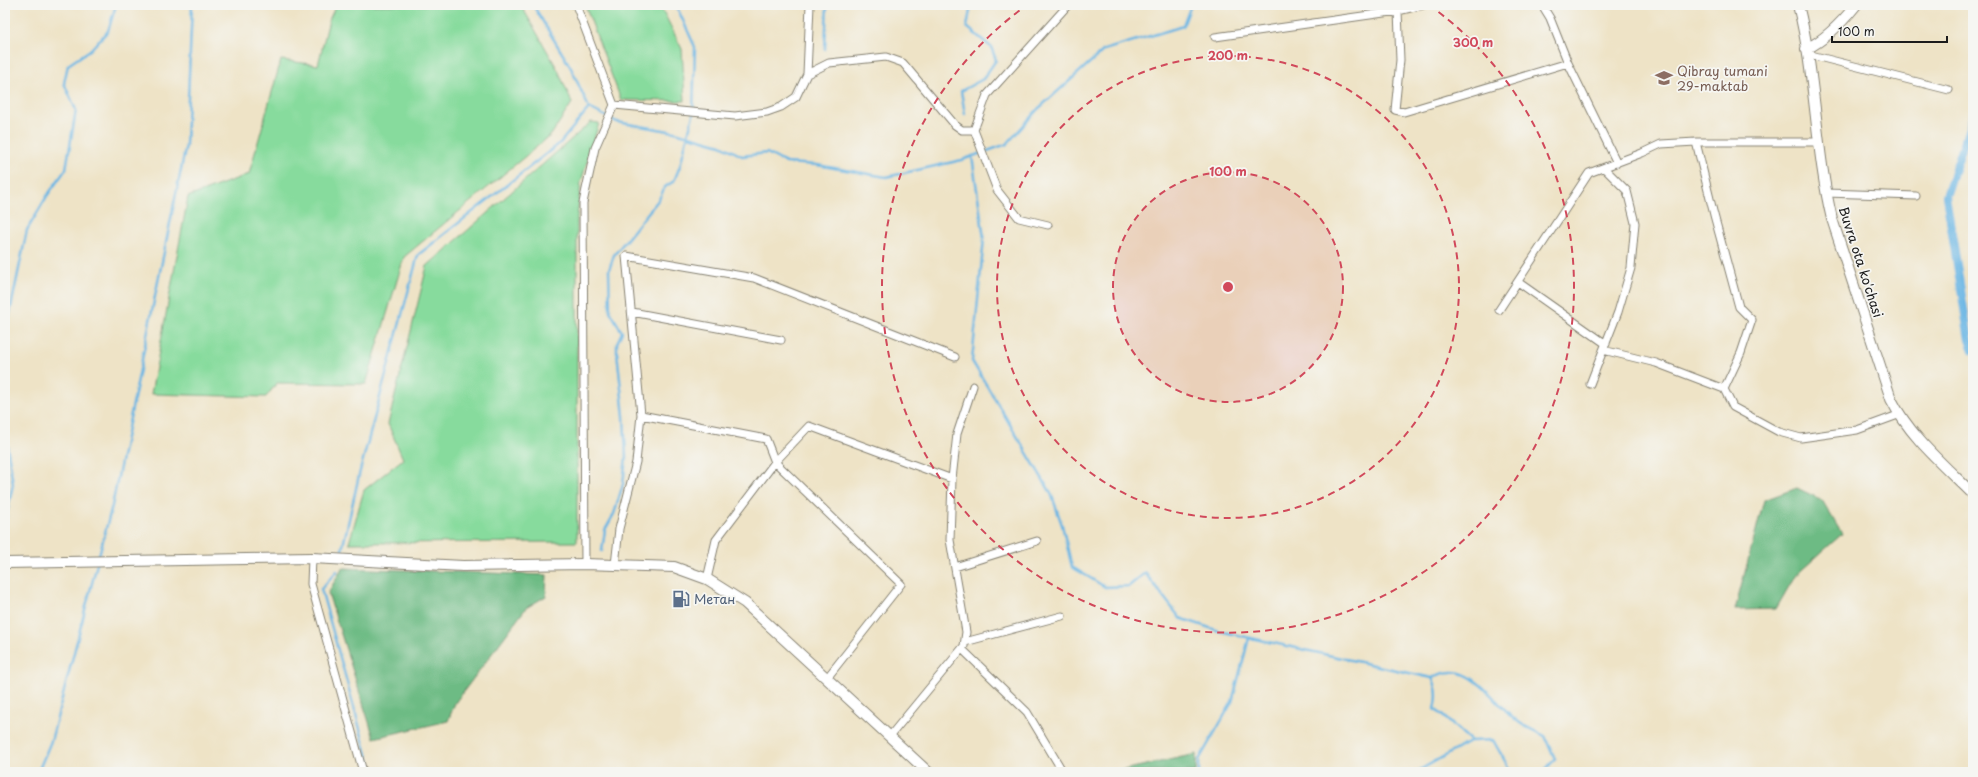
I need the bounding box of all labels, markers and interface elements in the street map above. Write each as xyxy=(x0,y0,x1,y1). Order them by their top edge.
scale bar xyxy=(1832,18,1947,44)
text: 100 m xyxy=(1838,22,1875,40)
text: 300 m xyxy=(1453,33,1493,51)
text: 200 m xyxy=(1208,46,1248,64)
place label: Qibray tumani 29-maktab xyxy=(1677,61,1768,95)
school or university icon: Qibray tumani 29-maktab xyxy=(1654,68,1674,88)
text: 100 m xyxy=(1209,162,1247,180)
street label: Buvra ota ko'chasi xyxy=(1835,204,1888,320)
centre of rings xyxy=(1221,280,1235,294)
fuel station icon: Метан xyxy=(671,589,691,609)
place label: Метан xyxy=(694,589,735,608)

